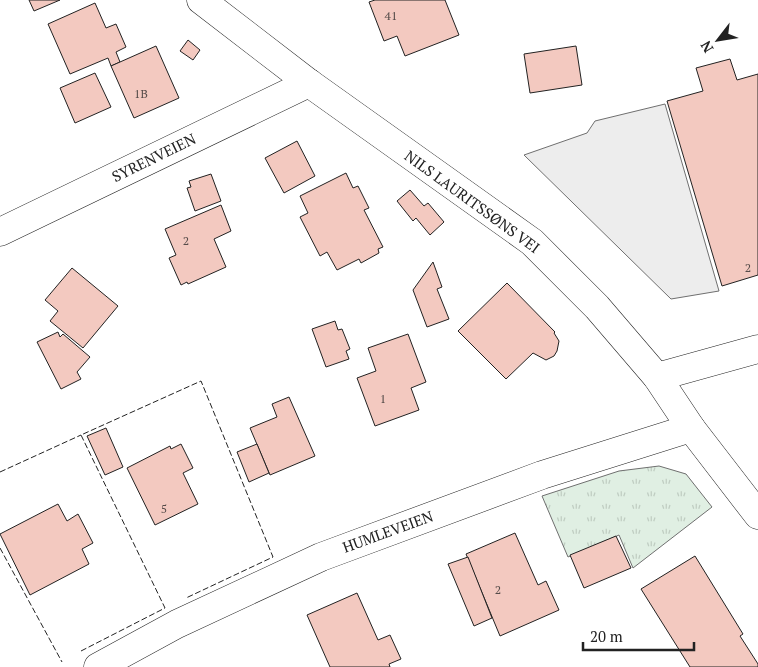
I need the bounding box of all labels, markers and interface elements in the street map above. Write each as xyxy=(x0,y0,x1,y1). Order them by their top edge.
house number: 41 xyxy=(385,8,397,23)
north arrow xyxy=(693,15,743,65)
text: N xyxy=(695,37,717,56)
house number: 1B xyxy=(134,86,148,101)
street label: SYRENVEIEN xyxy=(108,128,199,186)
street label: NILS LAURITSSØNS VEI xyxy=(401,145,544,257)
house number: 2 xyxy=(183,233,189,248)
house number: 2 xyxy=(745,260,751,275)
house number: 1 xyxy=(380,391,386,406)
house number: 5 xyxy=(161,501,167,516)
street label: HUMLEVEIEN xyxy=(340,505,436,557)
house number: 2 xyxy=(495,582,501,597)
scale bar xyxy=(583,620,694,652)
text: 20 m xyxy=(590,626,623,646)

